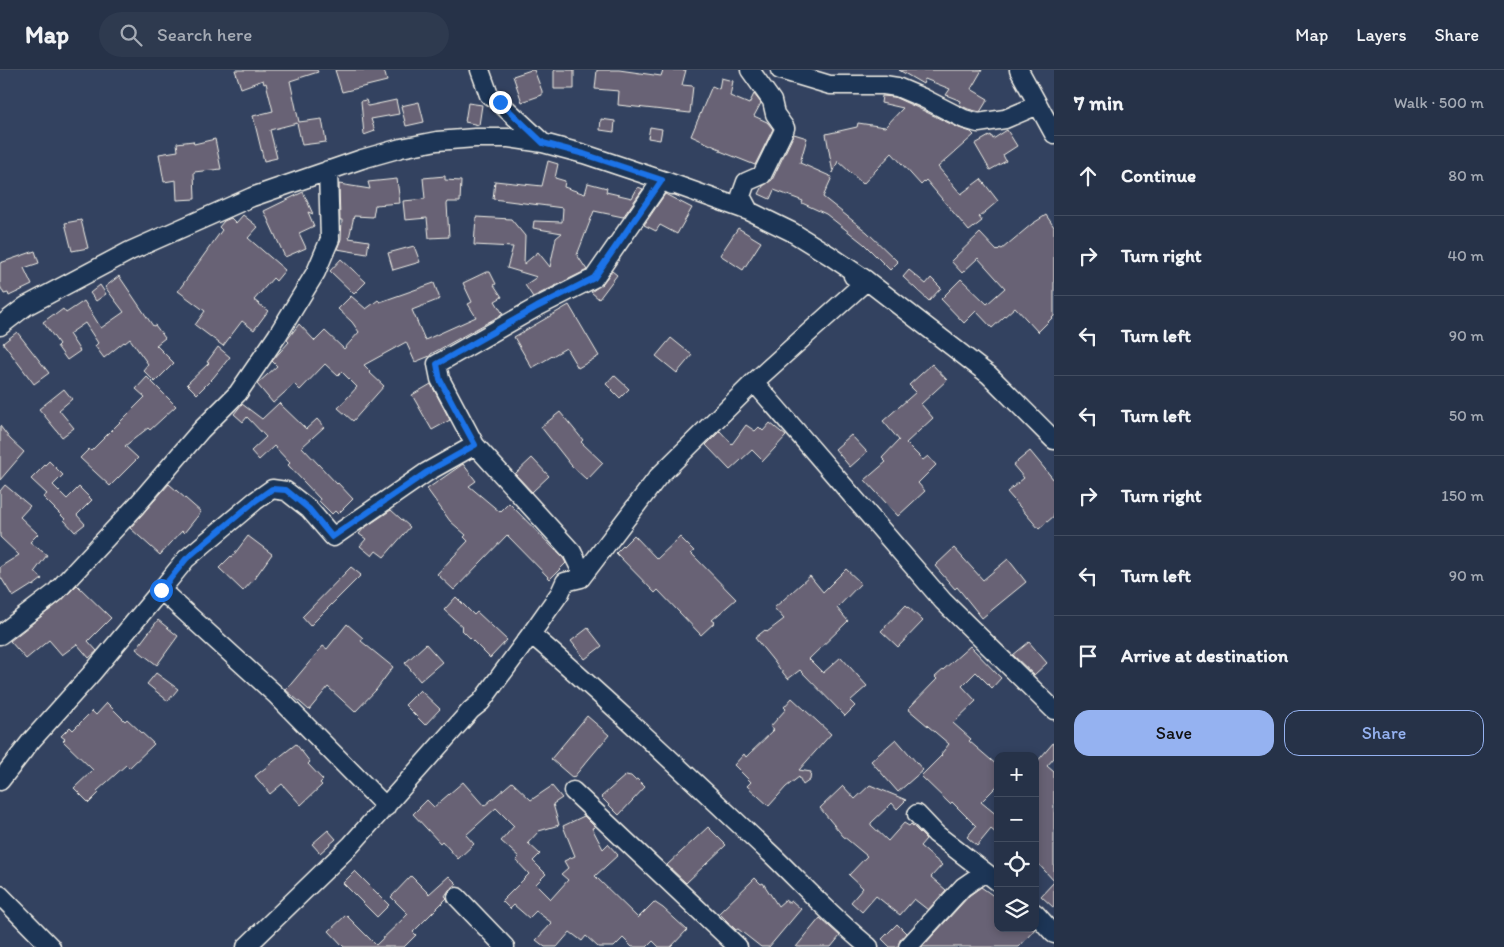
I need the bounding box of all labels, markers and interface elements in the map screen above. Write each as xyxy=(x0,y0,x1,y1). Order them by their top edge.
search box xyxy=(99,12,449,57)
text: Map xyxy=(25,20,69,49)
icon: search xyxy=(117,21,145,49)
text: Search here xyxy=(157,23,252,46)
text: Map xyxy=(1295,24,1328,46)
text: Layers xyxy=(1356,24,1406,46)
text: Share xyxy=(1434,24,1479,46)
text: 7 min xyxy=(1074,90,1123,115)
route end xyxy=(489,91,512,114)
text: Walk · 500 m xyxy=(1394,93,1484,112)
icon: ahead xyxy=(1074,162,1102,190)
text: Continue xyxy=(1121,164,1196,187)
text: 80 m xyxy=(1448,166,1484,185)
icon: right xyxy=(1074,242,1102,270)
text: Turn right xyxy=(1121,244,1202,267)
text: 40 m xyxy=(1447,246,1484,265)
icon: left xyxy=(1074,322,1102,350)
text: Turn left xyxy=(1121,324,1191,347)
text: 90 m xyxy=(1449,326,1484,345)
icon: left xyxy=(1074,402,1102,430)
text: Turn left xyxy=(1121,404,1191,427)
text: 50 m xyxy=(1449,406,1484,425)
icon: right xyxy=(1074,482,1102,510)
text: Turn right xyxy=(1121,484,1202,507)
text: 150 m xyxy=(1441,486,1484,505)
icon: left xyxy=(1074,562,1102,590)
text: Turn left xyxy=(1121,564,1191,587)
text: 90 m xyxy=(1449,566,1484,585)
route start xyxy=(150,579,173,602)
icon: arrive xyxy=(1074,642,1102,670)
text: Arrive at destination xyxy=(1121,644,1288,667)
button: Save xyxy=(1074,710,1274,756)
button: Share xyxy=(1284,710,1484,756)
map controls xyxy=(994,752,1039,932)
button: + xyxy=(994,752,1039,797)
button: − xyxy=(994,797,1039,842)
button: locate xyxy=(994,842,1039,887)
button: layers xyxy=(994,887,1039,932)

